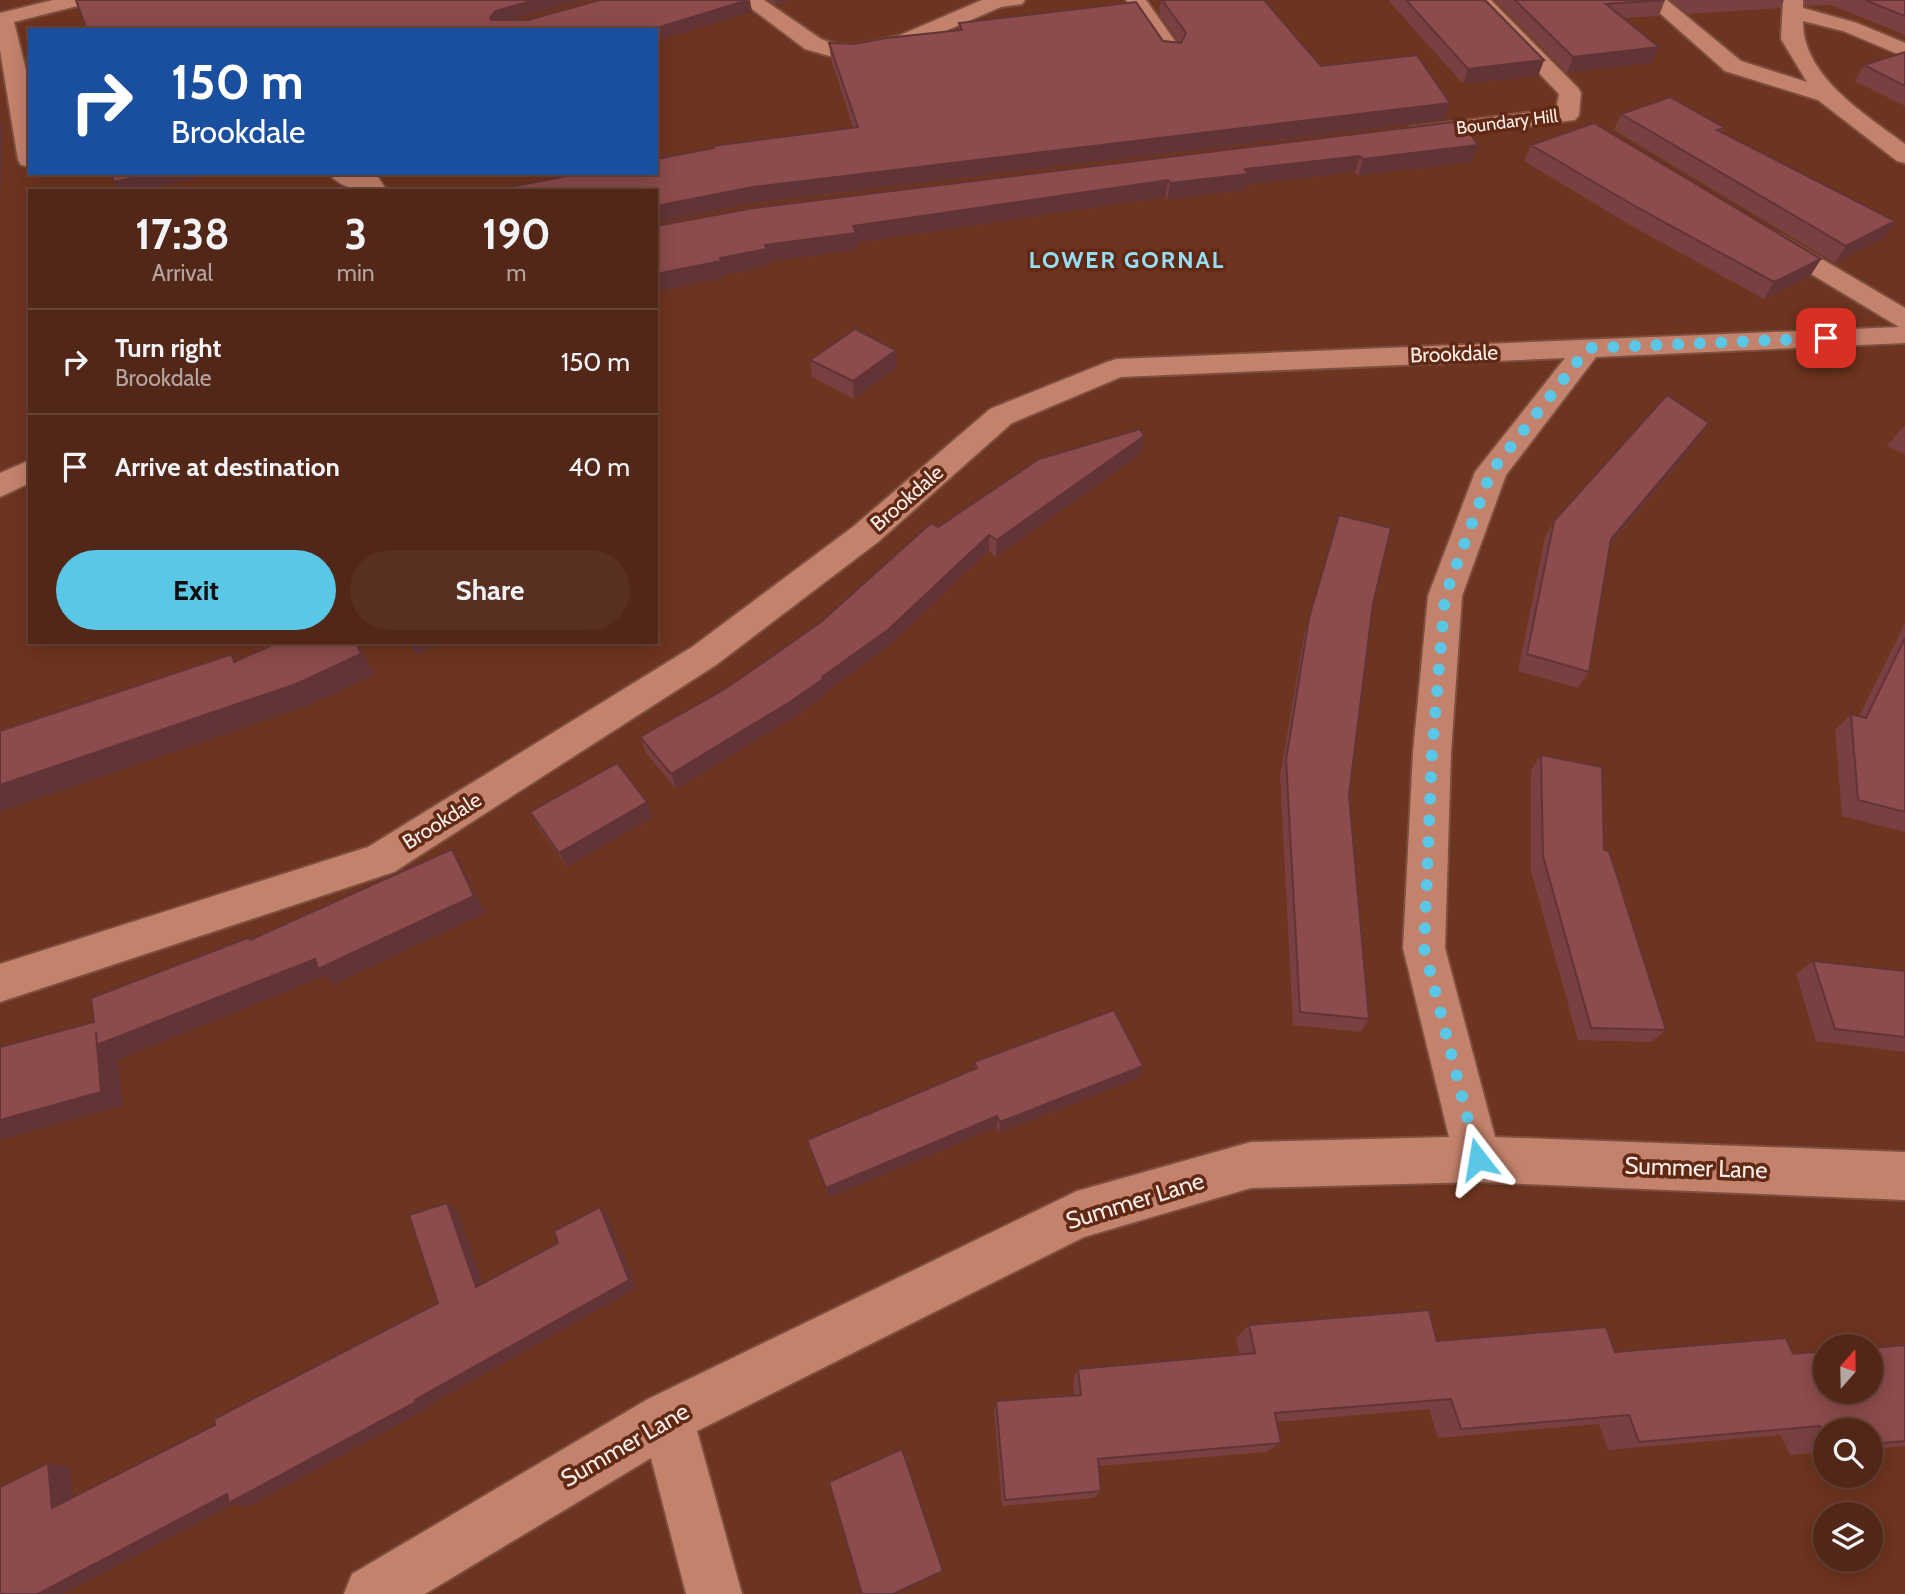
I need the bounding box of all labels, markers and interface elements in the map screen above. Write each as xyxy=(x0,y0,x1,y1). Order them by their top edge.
text: 150 m xyxy=(171,52,304,111)
icon: right xyxy=(56,56,147,147)
street label: Boundary Hill xyxy=(1455,105,1560,139)
text: Brookdale xyxy=(171,112,305,151)
text: 17:38 xyxy=(135,208,230,260)
text: 3 xyxy=(344,208,367,260)
text: 190 xyxy=(482,208,551,260)
district label: LOWER GORNAL xyxy=(1029,246,1225,274)
text: Arrival xyxy=(152,259,213,287)
text: min xyxy=(337,259,375,287)
text: m xyxy=(506,259,526,287)
pin xyxy=(1796,308,1856,368)
icon: arrive xyxy=(1807,319,1845,357)
text: Turn right xyxy=(115,332,221,364)
street label: Brookdale xyxy=(1409,339,1499,368)
icon: right xyxy=(56,343,94,381)
text: 150 m xyxy=(561,346,630,378)
text: Brookdale xyxy=(115,364,212,392)
icon: arrive xyxy=(56,448,94,486)
text: Arrive at destination xyxy=(115,451,340,483)
text: 40 m xyxy=(568,451,630,483)
street label: Brookdale xyxy=(865,459,948,536)
button: Exit xyxy=(56,550,336,630)
button: Share xyxy=(350,550,630,630)
street label: Brookdale xyxy=(398,786,486,855)
position arrow xyxy=(1441,1122,1515,1196)
street label: Summer Lane xyxy=(1624,1151,1768,1184)
street label: Summer Lane xyxy=(1062,1166,1208,1235)
north arrow xyxy=(1813,1334,1883,1404)
map controls xyxy=(1813,1334,1883,1572)
street label: Summer Lane xyxy=(556,1396,694,1493)
button: search xyxy=(1813,1418,1883,1488)
button: layers xyxy=(1813,1502,1883,1572)

